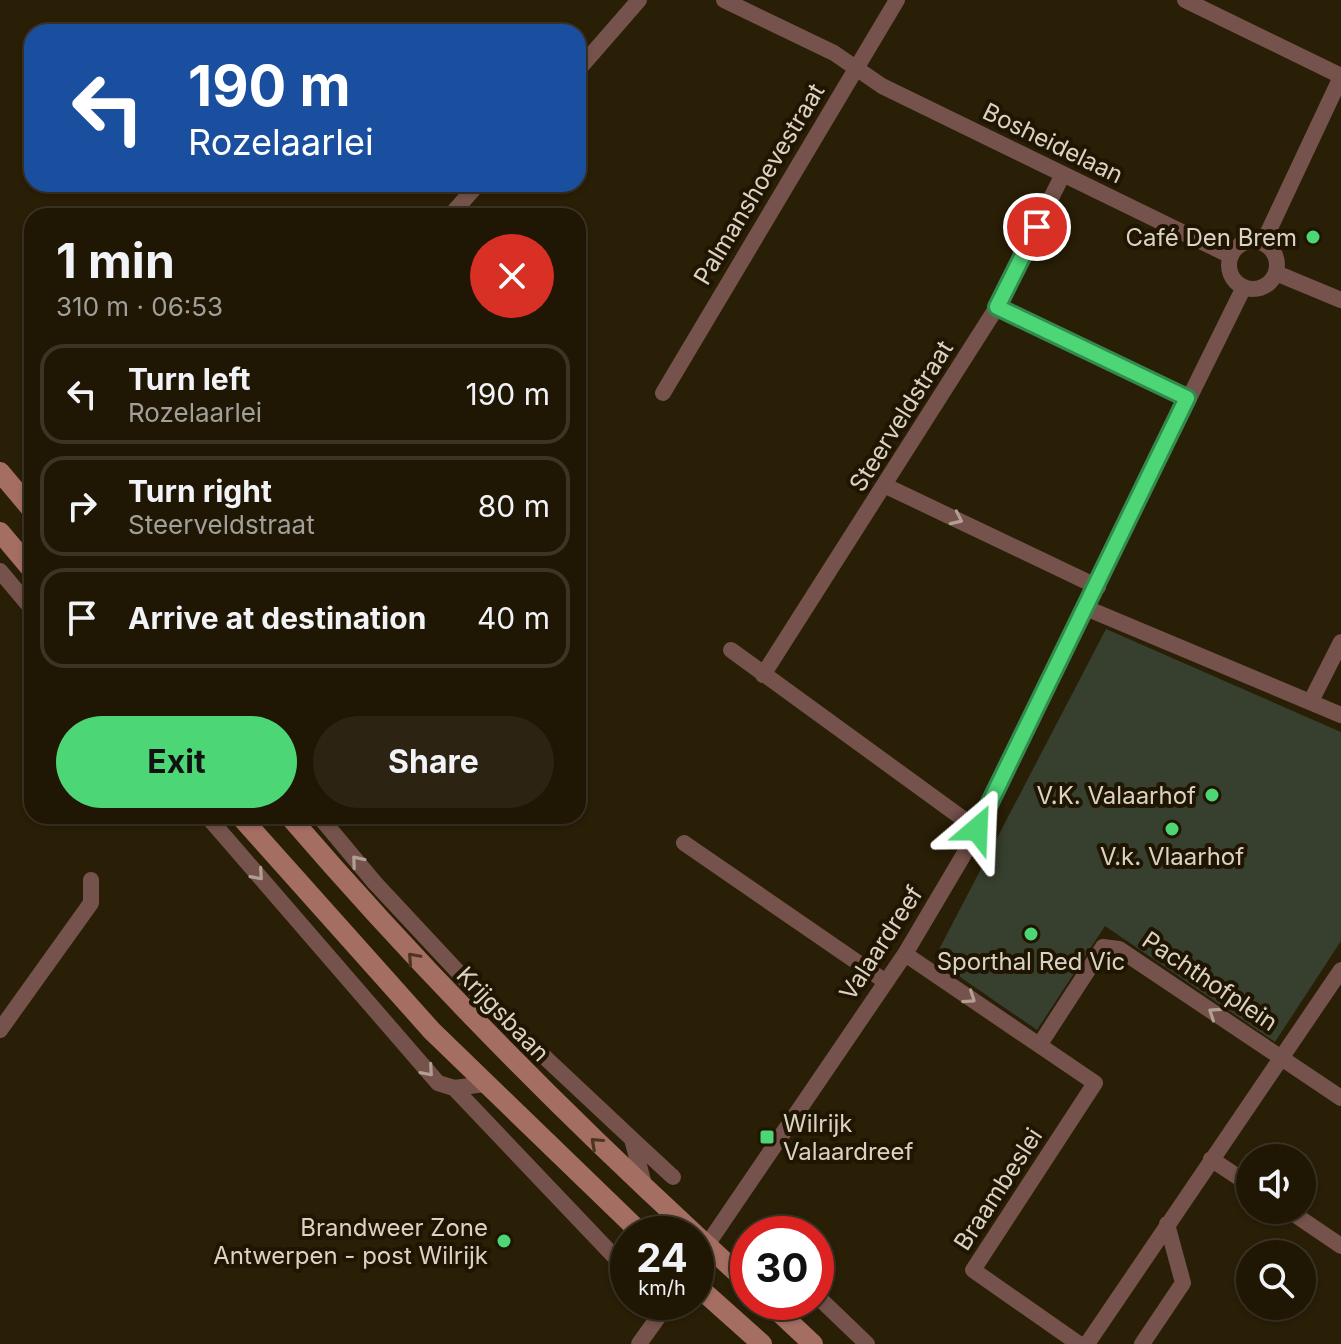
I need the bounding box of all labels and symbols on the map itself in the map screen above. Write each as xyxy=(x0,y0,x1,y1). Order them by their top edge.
street label: Palmanshoevestraat xyxy=(687,78,831,290)
street label: Bosheidelaan xyxy=(978,97,1128,189)
pin xyxy=(1003,193,1071,261)
place label: Café Den Brem xyxy=(1125,223,1297,252)
marker: Café Den Brem xyxy=(1304,228,1322,246)
street label: Steerveldstraat xyxy=(843,335,959,497)
one-way arrow xyxy=(948,509,963,525)
place label: V.K. Valaarhof xyxy=(1037,781,1196,810)
marker: V.K. Valaarhof xyxy=(1203,786,1221,804)
position arrow xyxy=(935,787,1019,871)
marker: V.k. Vlaarhof xyxy=(1163,820,1181,838)
place label: V.k. Vlaarhof xyxy=(1100,842,1244,871)
one-way arrow xyxy=(352,856,367,871)
one-way arrow xyxy=(248,866,263,880)
street label: Valaardreef xyxy=(833,880,929,1006)
marker: Sporthal Red Vic xyxy=(1022,925,1040,943)
street label: Pachthofplein xyxy=(1137,925,1283,1037)
place label: Sporthal Red Vic xyxy=(937,947,1125,976)
one-way arrow xyxy=(409,953,423,968)
street label: Krijgsbaan xyxy=(451,961,555,1067)
one-way arrow xyxy=(961,988,975,1003)
one-way arrow xyxy=(1209,1008,1223,1023)
one-way arrow xyxy=(418,1062,433,1077)
place label: Wilrijk Valaardreef xyxy=(783,1109,914,1166)
street label: Braambeslei xyxy=(948,1123,1048,1255)
marker: Wilrijk Valaardreef xyxy=(758,1128,776,1146)
one-way arrow xyxy=(591,1139,606,1153)
place label: Brandweer Zone Antwerpen - post Wilrijk xyxy=(213,1213,488,1270)
speed limit sign: 30 xyxy=(730,1216,834,1320)
marker: Brandweer Zone Antwerpen - post Wilrijk xyxy=(495,1232,513,1250)

